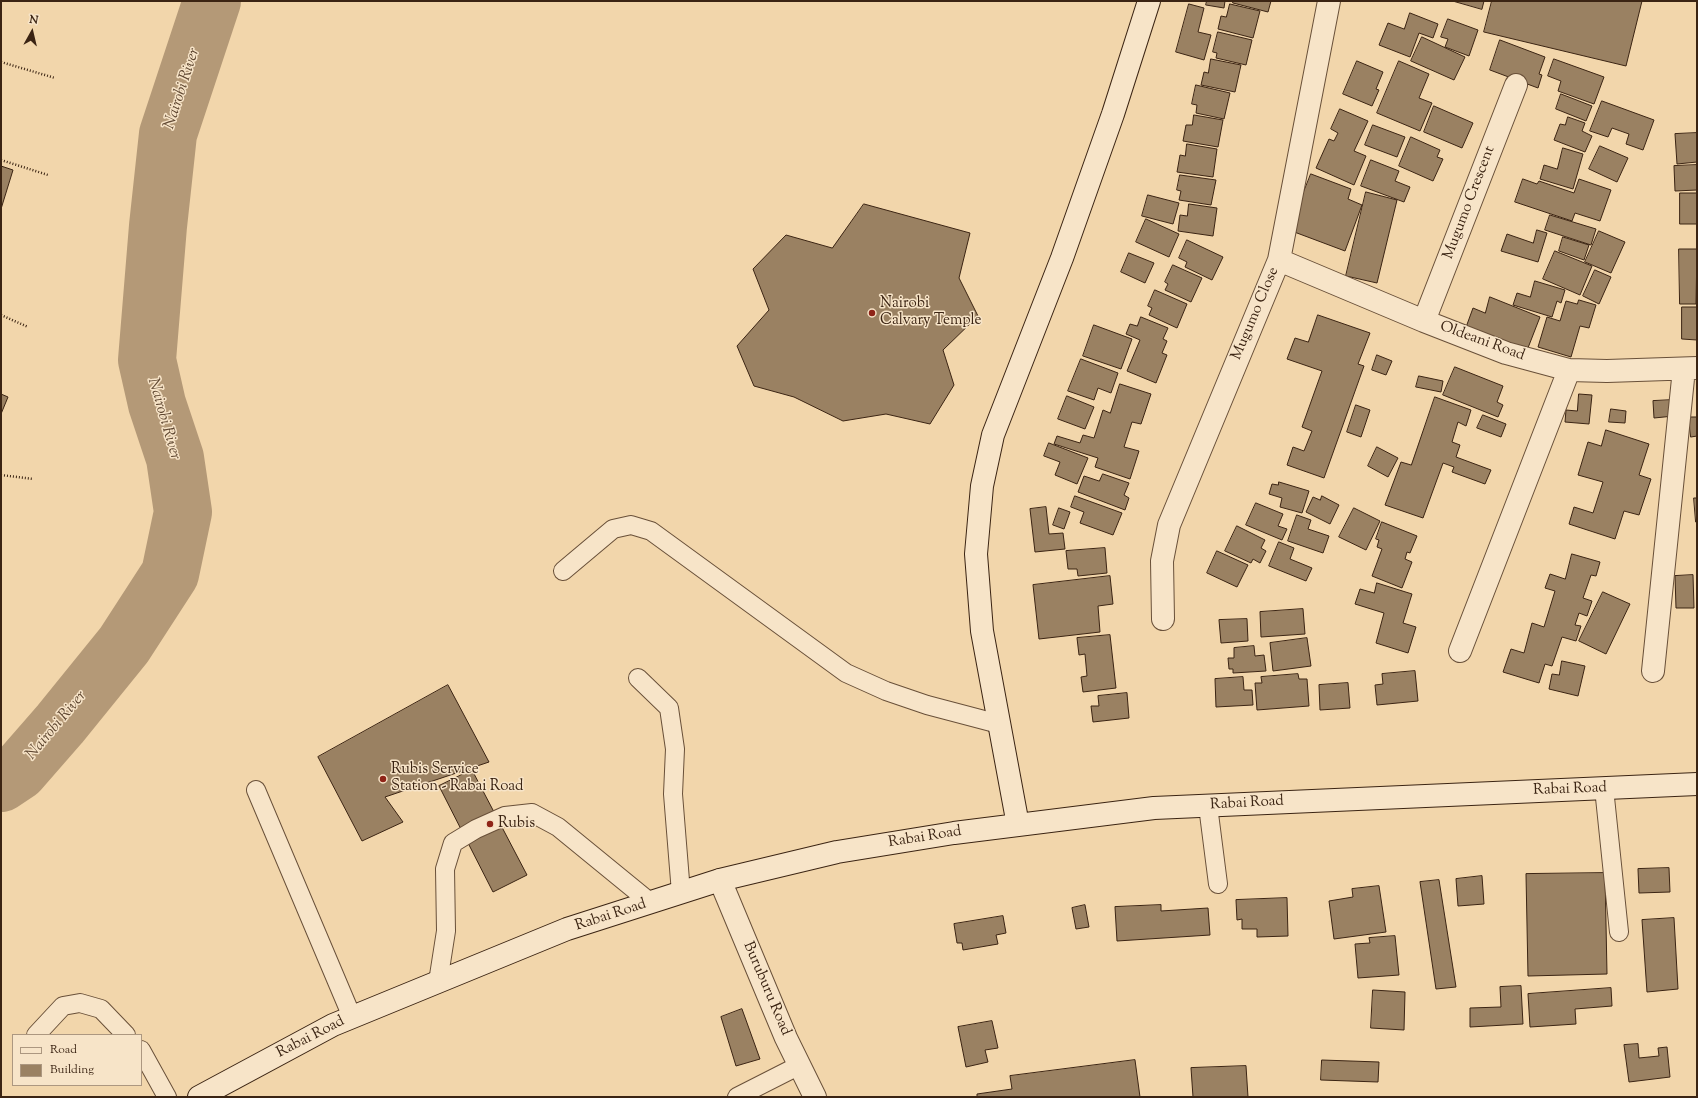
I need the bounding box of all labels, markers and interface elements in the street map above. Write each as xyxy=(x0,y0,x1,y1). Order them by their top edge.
north arrow xyxy=(12,12,52,52)
text: N xyxy=(28,12,39,29)
water label: Nairobi River xyxy=(161,46,205,132)
street label: Mugumo Crescent xyxy=(1440,144,1500,262)
street label: Mugumo Close xyxy=(1228,265,1284,363)
place label: Nairobi Calvary Temple xyxy=(880,295,981,330)
marker: Nairobi Calvary Temple xyxy=(867,308,877,318)
street label: Oldeani Road xyxy=(1437,318,1527,366)
water label: Nairobi River xyxy=(142,376,184,462)
water label: Nairobi River xyxy=(23,688,91,764)
place label: Rubis Service Station - Rabai Road xyxy=(391,761,524,796)
marker: Rubis Service Station - Rabai Road xyxy=(378,774,388,784)
street label: Rabai Road xyxy=(1533,780,1607,800)
street label: Rabai Road xyxy=(1210,793,1284,815)
place label: Rubis xyxy=(498,815,535,833)
marker: Rubis xyxy=(485,819,495,829)
street label: Rabai Road xyxy=(887,823,963,853)
street label: Rabai Road xyxy=(573,896,649,936)
street label: Buruburu Road xyxy=(738,939,794,1039)
street label: Rabai Road xyxy=(274,1013,348,1063)
legend xyxy=(12,1034,142,1086)
text: Road xyxy=(50,1041,77,1059)
text: Building xyxy=(50,1061,94,1079)

